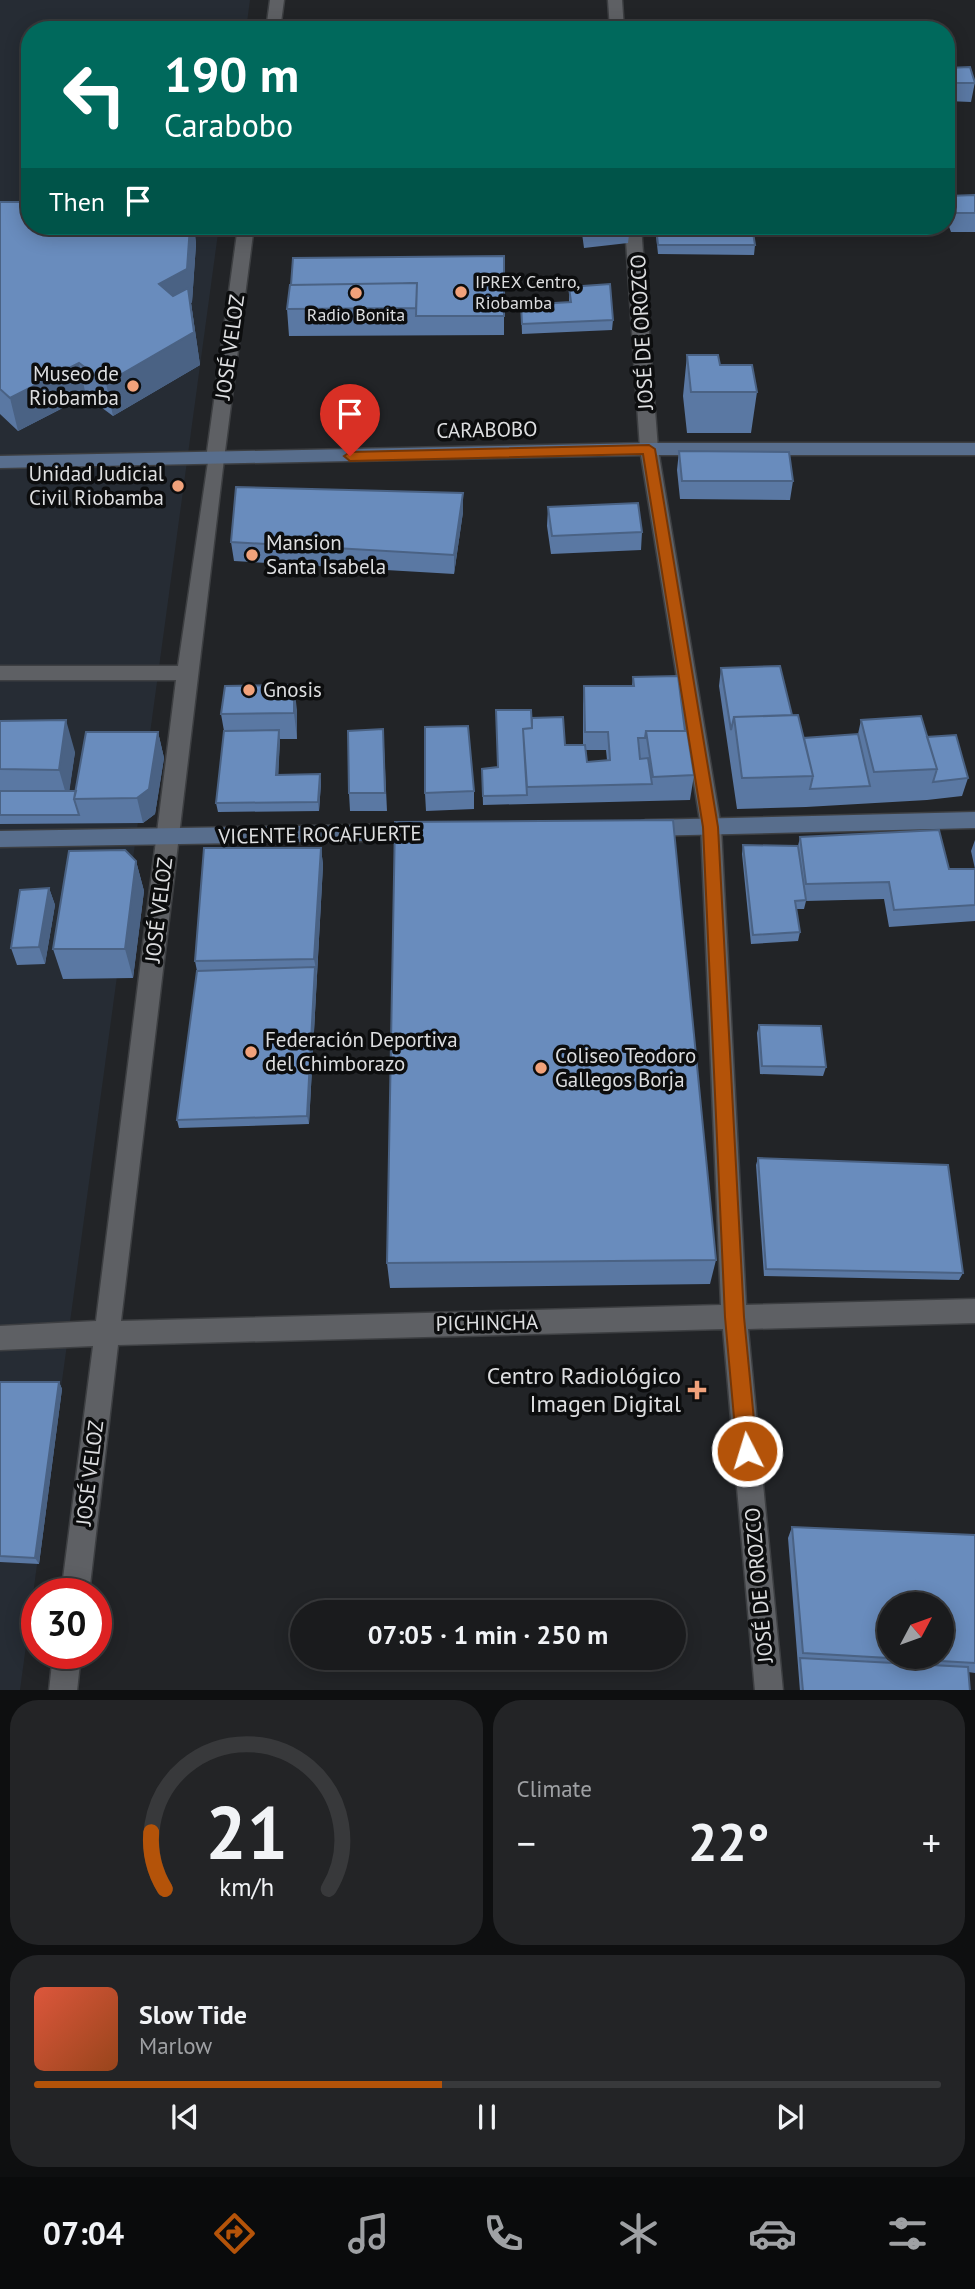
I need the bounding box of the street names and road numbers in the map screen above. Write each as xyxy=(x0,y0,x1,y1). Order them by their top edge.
street label: JOSÉ DE OROZCO xyxy=(624,254,659,411)
street label: JOSÉ VELOZ xyxy=(209,293,250,402)
street label: CARABOBO xyxy=(436,415,538,444)
street label: VICENTE ROCAFUERTE xyxy=(217,819,422,850)
street label: JOSÉ VELOZ xyxy=(139,856,178,965)
street label: PICHINCHA xyxy=(435,1308,539,1337)
street label: JOSÉ VELOZ xyxy=(70,1419,109,1528)
street label: JOSÉ DE OROZCO xyxy=(738,1506,779,1665)

